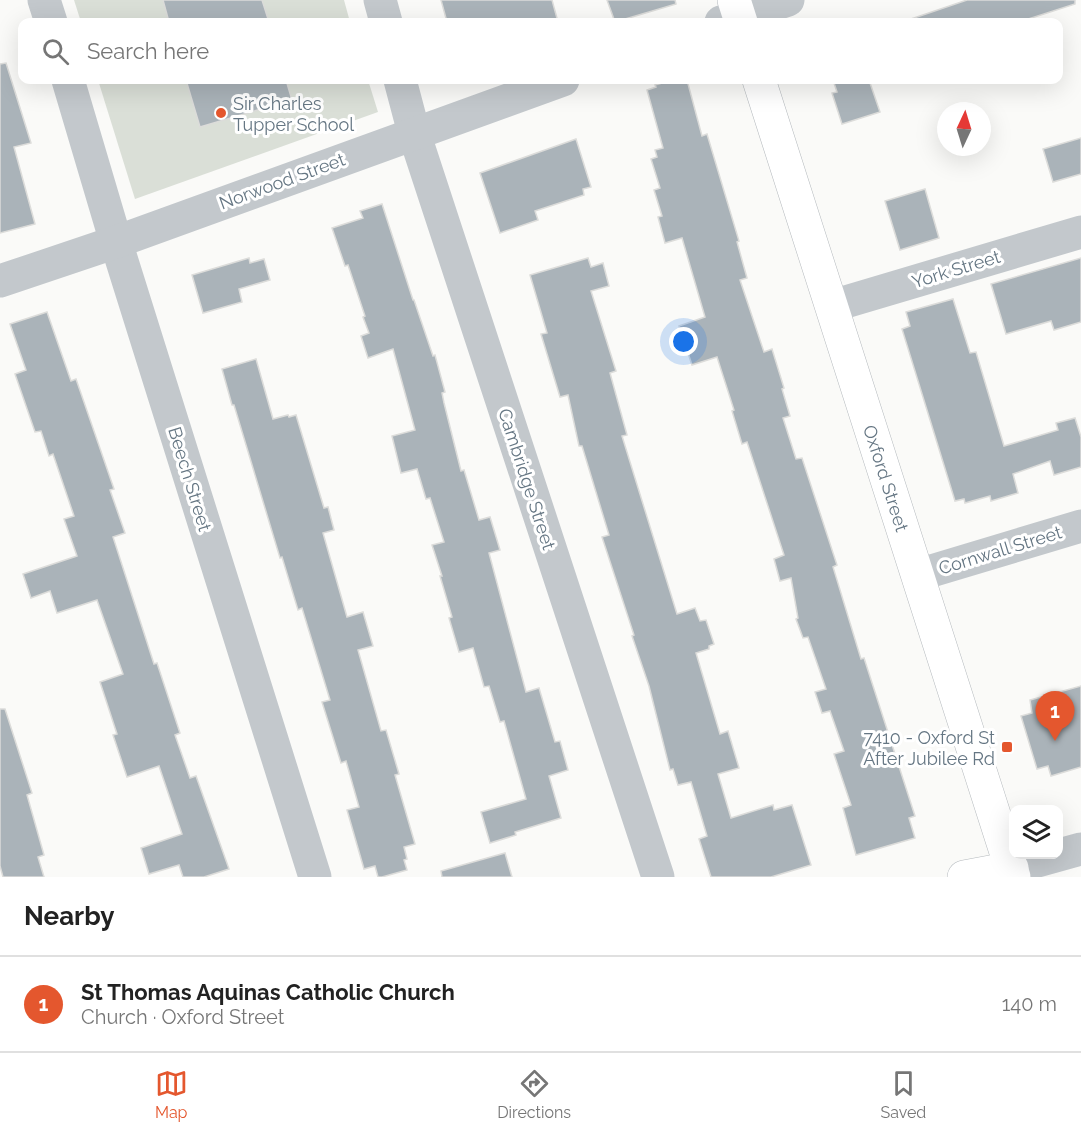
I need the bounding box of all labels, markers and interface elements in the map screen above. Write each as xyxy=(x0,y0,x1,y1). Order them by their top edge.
search box xyxy=(18,18,1063,84)
icon: search xyxy=(39,35,72,68)
text: Search here xyxy=(87,38,209,64)
place label: Sir Charles Tupper School xyxy=(233,93,354,135)
north arrow xyxy=(937,102,991,156)
marker: Sir Charles Tupper School xyxy=(214,106,228,120)
street label: Norwood Street xyxy=(216,149,348,213)
street label: York Street xyxy=(909,246,1003,292)
your location xyxy=(669,327,698,356)
street label: Cambridge Street xyxy=(494,406,560,552)
street label: Oxford Street xyxy=(860,422,913,534)
street label: Beech Street xyxy=(164,424,216,534)
street label: Cornwall Street xyxy=(936,521,1064,579)
pin: 1 xyxy=(1036,692,1074,741)
place label: 7410 - Oxford St After Jubilee Rd xyxy=(863,727,995,769)
marker: 7410 - Oxford St After Jubilee Rd xyxy=(1000,740,1014,754)
map controls xyxy=(1009,805,1063,859)
button: layers xyxy=(1009,805,1063,859)
text: Nearby xyxy=(24,901,114,931)
text: St Thomas Aquinas Catholic Church xyxy=(81,979,455,1005)
text: 1 xyxy=(39,992,48,1016)
text: 140 m xyxy=(1002,992,1057,1016)
text: Church · Oxford Street xyxy=(81,1005,284,1029)
tab: Map xyxy=(155,1067,188,1122)
tab: Directions xyxy=(497,1067,571,1122)
tab: Saved xyxy=(880,1067,926,1122)

